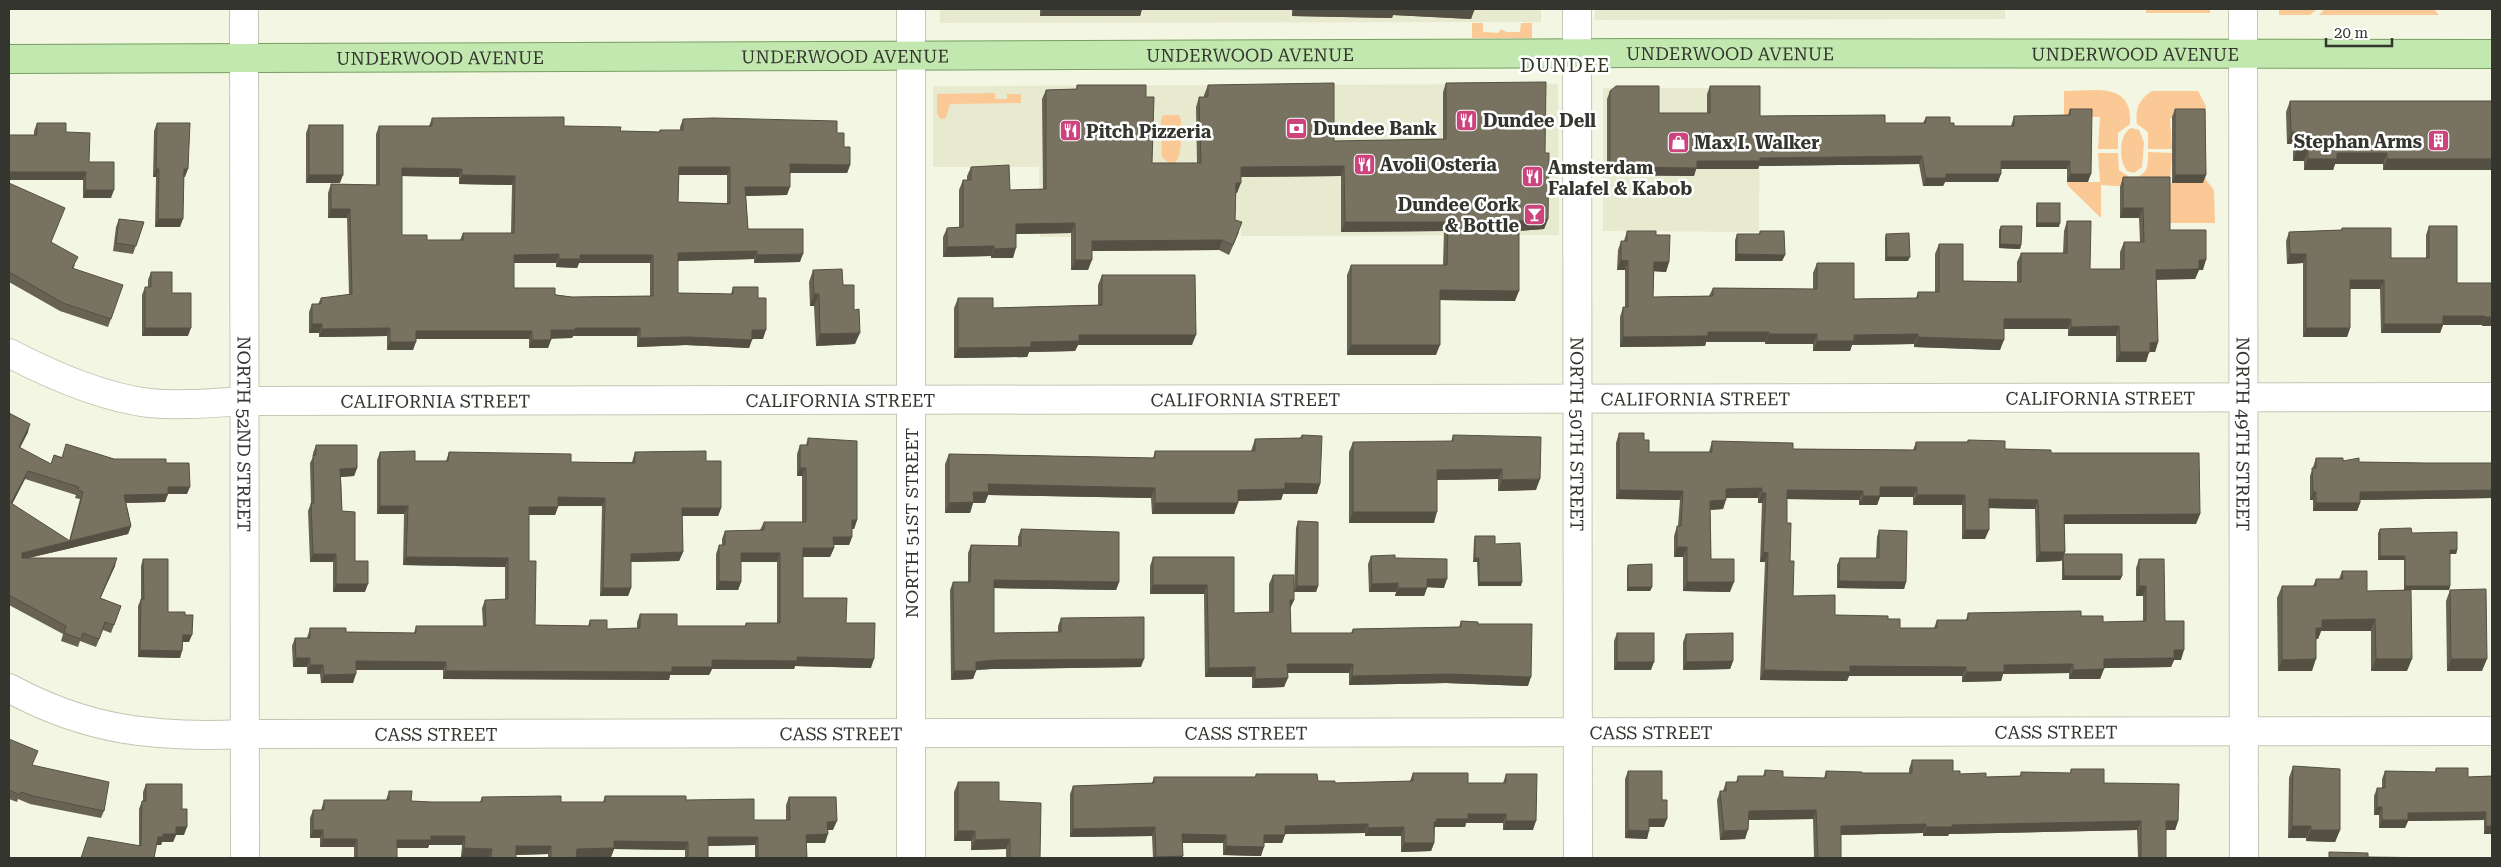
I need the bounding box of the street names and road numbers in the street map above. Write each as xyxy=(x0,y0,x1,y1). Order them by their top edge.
street label: UNDERWOOD AVENUE xyxy=(1626,42,1834,64)
street label: UNDERWOOD AVENUE xyxy=(2031,43,2239,64)
street label: UNDERWOOD AVENUE xyxy=(1146,44,1354,65)
street label: UNDERWOOD AVENUE xyxy=(741,45,949,67)
street label: UNDERWOOD AVENUE xyxy=(336,47,544,68)
street label: NORTH 52ND STREET xyxy=(234,336,255,532)
street label: NORTH 50TH STREET xyxy=(1567,337,1588,531)
street label: NORTH 49TH STREET xyxy=(2233,337,2254,531)
street label: CALIFORNIA STREET xyxy=(2006,387,2195,408)
street label: CALIFORNIA STREET xyxy=(1601,388,1790,409)
street label: CALIFORNIA STREET xyxy=(746,389,935,411)
street label: CALIFORNIA STREET xyxy=(1151,389,1340,410)
street label: CALIFORNIA STREET xyxy=(341,390,530,411)
street label: NORTH 51ST STREET xyxy=(901,428,922,618)
street label: CASS STREET xyxy=(1995,721,2118,742)
street label: CASS STREET xyxy=(1185,722,1308,743)
street label: CASS STREET xyxy=(1590,722,1713,743)
street label: CASS STREET xyxy=(375,723,498,744)
street label: CASS STREET xyxy=(780,723,903,744)

